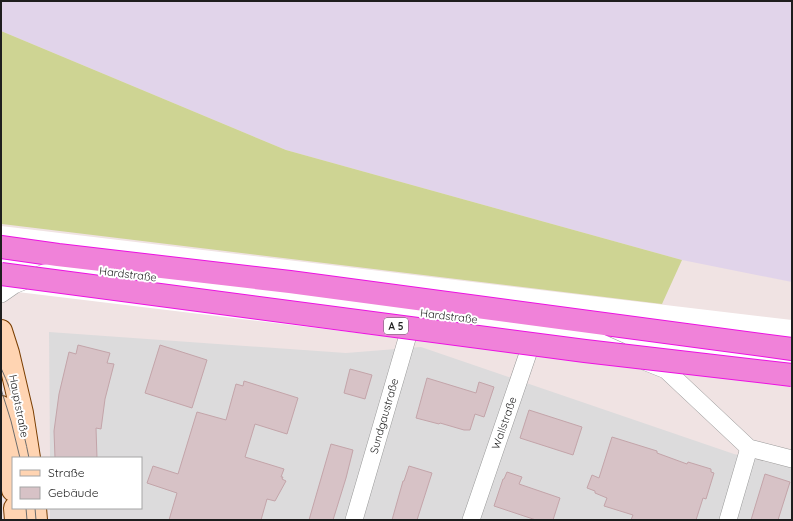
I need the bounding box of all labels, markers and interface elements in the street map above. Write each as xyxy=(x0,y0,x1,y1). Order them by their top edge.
street label: Hardstraße xyxy=(98,264,158,284)
street label: Hardstraße xyxy=(419,306,479,326)
road number: A 5 xyxy=(384,318,408,334)
street label: Hauptstraße xyxy=(6,373,32,439)
street label: Sundgaustraße xyxy=(367,377,401,455)
street label: Wallstraße xyxy=(488,395,520,451)
legend xyxy=(12,457,142,509)
text: Straße xyxy=(48,465,85,480)
text: Gebäude xyxy=(48,485,99,500)

